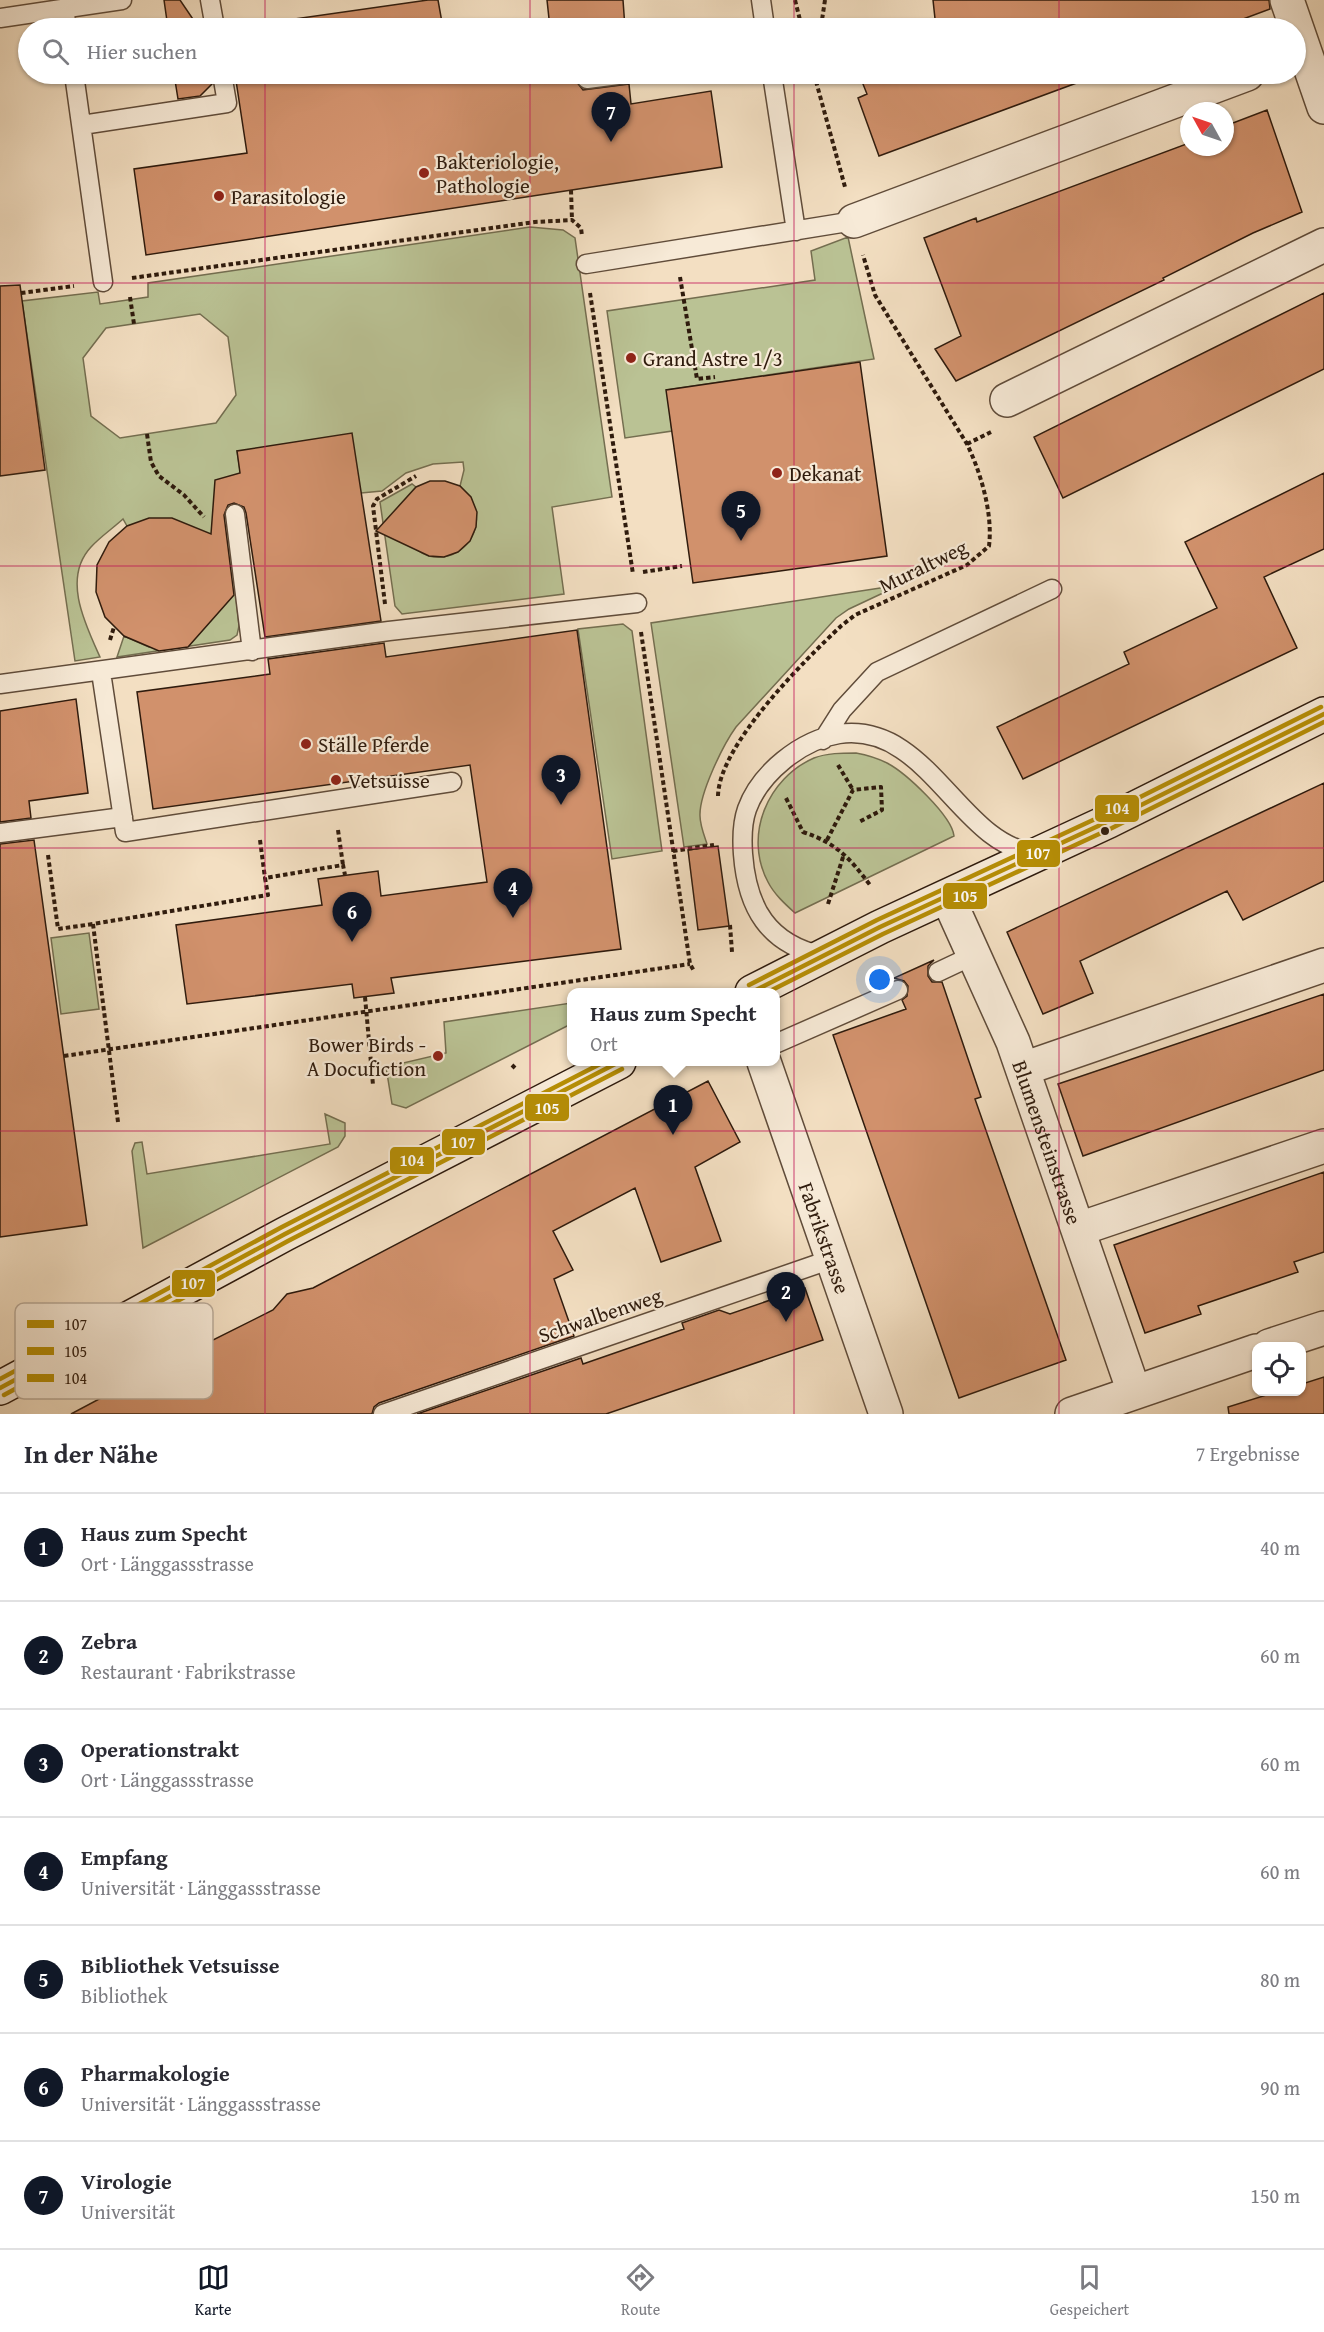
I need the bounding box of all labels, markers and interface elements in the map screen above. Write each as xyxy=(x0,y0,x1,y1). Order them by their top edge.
search box xyxy=(18,18,1306,84)
icon: search xyxy=(39,35,72,68)
text: Hier suchen xyxy=(87,35,197,67)
pin: 7 xyxy=(592,92,630,142)
north arrow xyxy=(1180,102,1234,156)
place label: Bakteriologie, Pathologie xyxy=(436,146,559,201)
marker: Bakteriologie, Pathologie xyxy=(417,166,431,180)
place label: Parasitologie xyxy=(231,181,346,212)
marker: Parasitologie xyxy=(212,189,226,203)
place label: Grand Astre 1/3 xyxy=(643,343,783,374)
marker: Grand Astre 1/3 xyxy=(624,351,638,365)
place label: Dekanat xyxy=(789,458,862,489)
marker: Dekanat xyxy=(770,466,784,480)
pin: 5 xyxy=(722,492,760,541)
street label: Muraltweg xyxy=(873,531,973,601)
place label: Ställe Pferde xyxy=(318,729,429,760)
marker: Ställe Pferde xyxy=(299,737,313,751)
pin: 3 xyxy=(542,756,580,805)
place label: Vetsuisse xyxy=(348,765,430,796)
marker: Vetsuisse xyxy=(329,773,343,787)
line badge: 104 xyxy=(1094,794,1140,823)
text: 104 xyxy=(1105,796,1129,820)
unlabelled marker xyxy=(1099,825,1111,837)
line badge: 107 xyxy=(1016,839,1061,868)
text: 107 xyxy=(1026,841,1050,865)
pin: 4 xyxy=(494,868,532,918)
line badge: 105 xyxy=(942,882,988,910)
text: 105 xyxy=(953,884,977,908)
pin: 6 xyxy=(332,892,372,942)
your location xyxy=(865,965,894,994)
popup xyxy=(567,988,780,1066)
text: Haus zum Specht xyxy=(590,997,757,1029)
place label: Bower Birds - A Docufiction xyxy=(307,1029,426,1084)
text: Ort xyxy=(590,1029,618,1058)
marker: Bower Birds - A Docufiction xyxy=(431,1049,445,1063)
street label: Blumensteinstrasse xyxy=(1005,1056,1090,1229)
pin: 1 xyxy=(654,1086,692,1135)
line badge: 105 xyxy=(524,1093,570,1122)
text: 105 xyxy=(535,1096,559,1120)
line badge: 107 xyxy=(441,1128,486,1156)
text: 107 xyxy=(451,1130,475,1154)
line badge: 104 xyxy=(389,1146,435,1175)
text: 104 xyxy=(400,1148,424,1172)
street label: Fabrikstrasse xyxy=(791,1178,859,1298)
line badge: 107 xyxy=(171,1269,216,1298)
text: 107 xyxy=(181,1271,205,1295)
pin: 2 xyxy=(766,1272,806,1322)
street label: Schwalbenweg xyxy=(534,1279,666,1351)
legend xyxy=(15,1303,213,1399)
text: 107 xyxy=(64,1312,87,1336)
text: 105 xyxy=(64,1339,87,1363)
map controls xyxy=(1252,1342,1306,1396)
button: locate xyxy=(1252,1342,1306,1396)
text: 104 xyxy=(64,1366,87,1390)
text: In der Nähe xyxy=(24,1434,158,1473)
text: 7 Ergebnisse xyxy=(1196,1439,1300,1468)
text: Haus zum Specht xyxy=(81,1517,247,1549)
text: 1 xyxy=(38,1533,49,1562)
text: 40 m xyxy=(1260,1533,1300,1562)
text: Ort · Länggassstrasse xyxy=(81,1549,254,1578)
text: Zebra xyxy=(81,1625,137,1657)
text: 2 xyxy=(38,1641,49,1670)
text: 60 m xyxy=(1260,1641,1300,1670)
text: Restaurant · Fabrikstrasse xyxy=(81,1657,296,1686)
text: Operationstrakt xyxy=(81,1733,239,1765)
text: 3 xyxy=(38,1749,49,1778)
text: 60 m xyxy=(1260,1749,1300,1778)
text: Ort · Länggassstrasse xyxy=(81,1765,254,1794)
text: Empfang xyxy=(81,1841,168,1873)
text: 4 xyxy=(38,1857,49,1886)
text: 60 m xyxy=(1260,1857,1300,1886)
text: Universität · Länggassstrasse xyxy=(81,1873,321,1902)
text: Bibliothek Vetsuisse xyxy=(81,1949,279,1981)
text: 5 xyxy=(38,1965,49,1994)
text: 80 m xyxy=(1260,1965,1300,1994)
text: Bibliothek xyxy=(81,1981,168,2010)
text: Pharmakologie xyxy=(81,2057,230,2089)
text: 6 xyxy=(38,2073,49,2102)
text: 90 m xyxy=(1260,2073,1300,2102)
text: Universität · Länggassstrasse xyxy=(81,2089,321,2118)
text: Virologie xyxy=(81,2165,172,2197)
text: 7 xyxy=(38,2181,49,2210)
text: 150 m xyxy=(1250,2181,1300,2210)
text: Universität xyxy=(81,2197,175,2226)
tab: Karte xyxy=(195,2261,232,2321)
tab: Route xyxy=(621,2261,660,2321)
tab: Gespeichert xyxy=(1050,2261,1129,2321)

